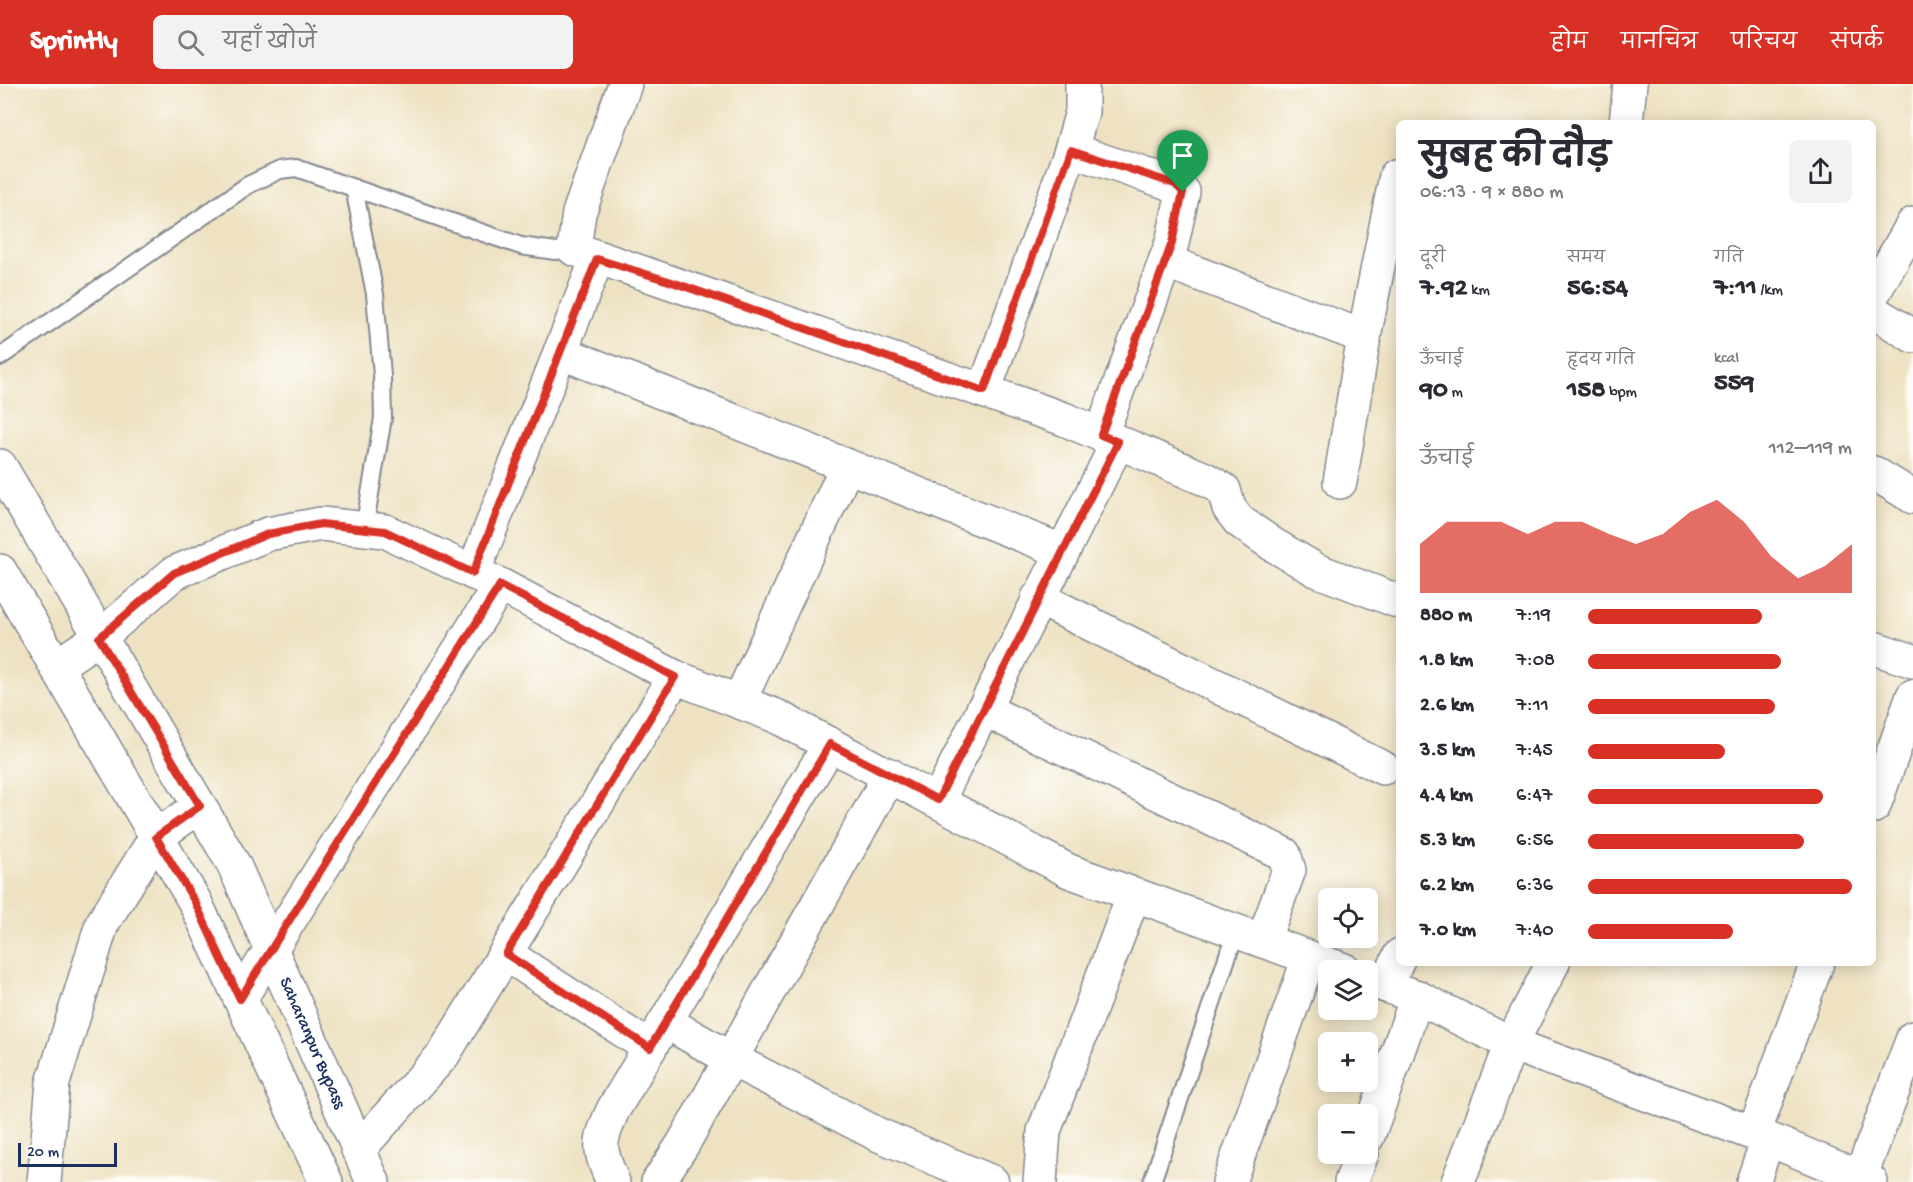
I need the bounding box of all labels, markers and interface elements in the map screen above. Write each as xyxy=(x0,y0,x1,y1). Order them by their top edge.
search box xyxy=(153,15,573,69)
text: Sprintly xyxy=(30,26,117,59)
icon: search xyxy=(174,26,207,59)
text: यहाँ खोजें xyxy=(222,31,317,57)
text: होम xyxy=(1551,32,1588,57)
text: मानचित्र xyxy=(1621,32,1698,57)
text: परिचय xyxy=(1731,32,1797,57)
text: संपर्क xyxy=(1830,32,1883,57)
pin xyxy=(1157,130,1208,192)
icon: arrive xyxy=(1166,139,1199,172)
text: सुबह की दौड़ xyxy=(1420,140,1610,178)
button: share xyxy=(1789,140,1852,203)
text: 06:13 · 9 × 880 m xyxy=(1420,182,1563,205)
text: दूरी xyxy=(1420,250,1445,269)
text: समय xyxy=(1567,250,1605,269)
text: गति xyxy=(1714,250,1743,269)
text: 7.92 xyxy=(1420,274,1467,305)
text: 56:54 xyxy=(1567,274,1628,305)
text: 7:11 xyxy=(1714,274,1757,305)
text: km xyxy=(1467,282,1490,301)
text: /km xyxy=(1757,282,1783,301)
text: kcal xyxy=(1714,350,1739,369)
text: ऊँचाई xyxy=(1420,352,1463,371)
text: हृदय गति xyxy=(1567,352,1635,371)
text: 559 xyxy=(1714,369,1754,400)
text: 90 xyxy=(1420,376,1448,407)
text: 158 xyxy=(1567,376,1605,407)
text: m xyxy=(1448,384,1463,403)
text: bpm xyxy=(1605,384,1637,403)
text: 112–119 m xyxy=(1769,438,1852,461)
text: ऊँचाई xyxy=(1420,449,1474,472)
text: 880 m xyxy=(1420,605,1472,628)
text: 7:19 xyxy=(1516,605,1551,628)
text: 1.8 km xyxy=(1420,650,1473,673)
text: 7:08 xyxy=(1516,650,1555,673)
text: 2.6 km xyxy=(1420,695,1474,718)
text: 7:11 xyxy=(1516,695,1549,718)
text: 3.5 km xyxy=(1420,740,1475,763)
text: 7:45 xyxy=(1516,740,1553,763)
text: 4.4 km xyxy=(1420,785,1473,808)
text: 6:47 xyxy=(1516,785,1552,808)
text: 5.3 km xyxy=(1420,830,1475,853)
text: 6:56 xyxy=(1516,830,1553,853)
text: 6.2 km xyxy=(1420,875,1474,898)
text: 6:36 xyxy=(1516,875,1553,898)
map controls xyxy=(1318,888,1378,1164)
button: locate xyxy=(1318,888,1378,948)
text: 7.0 km xyxy=(1420,920,1476,943)
text: 7:40 xyxy=(1516,920,1554,943)
button: layers xyxy=(1318,960,1378,1020)
street label: Saharanpur Bypass xyxy=(274,974,351,1113)
button: + xyxy=(1318,1032,1378,1092)
button: − xyxy=(1318,1104,1378,1164)
scale bar xyxy=(18,1140,117,1168)
text: 20 m xyxy=(27,1144,59,1163)

